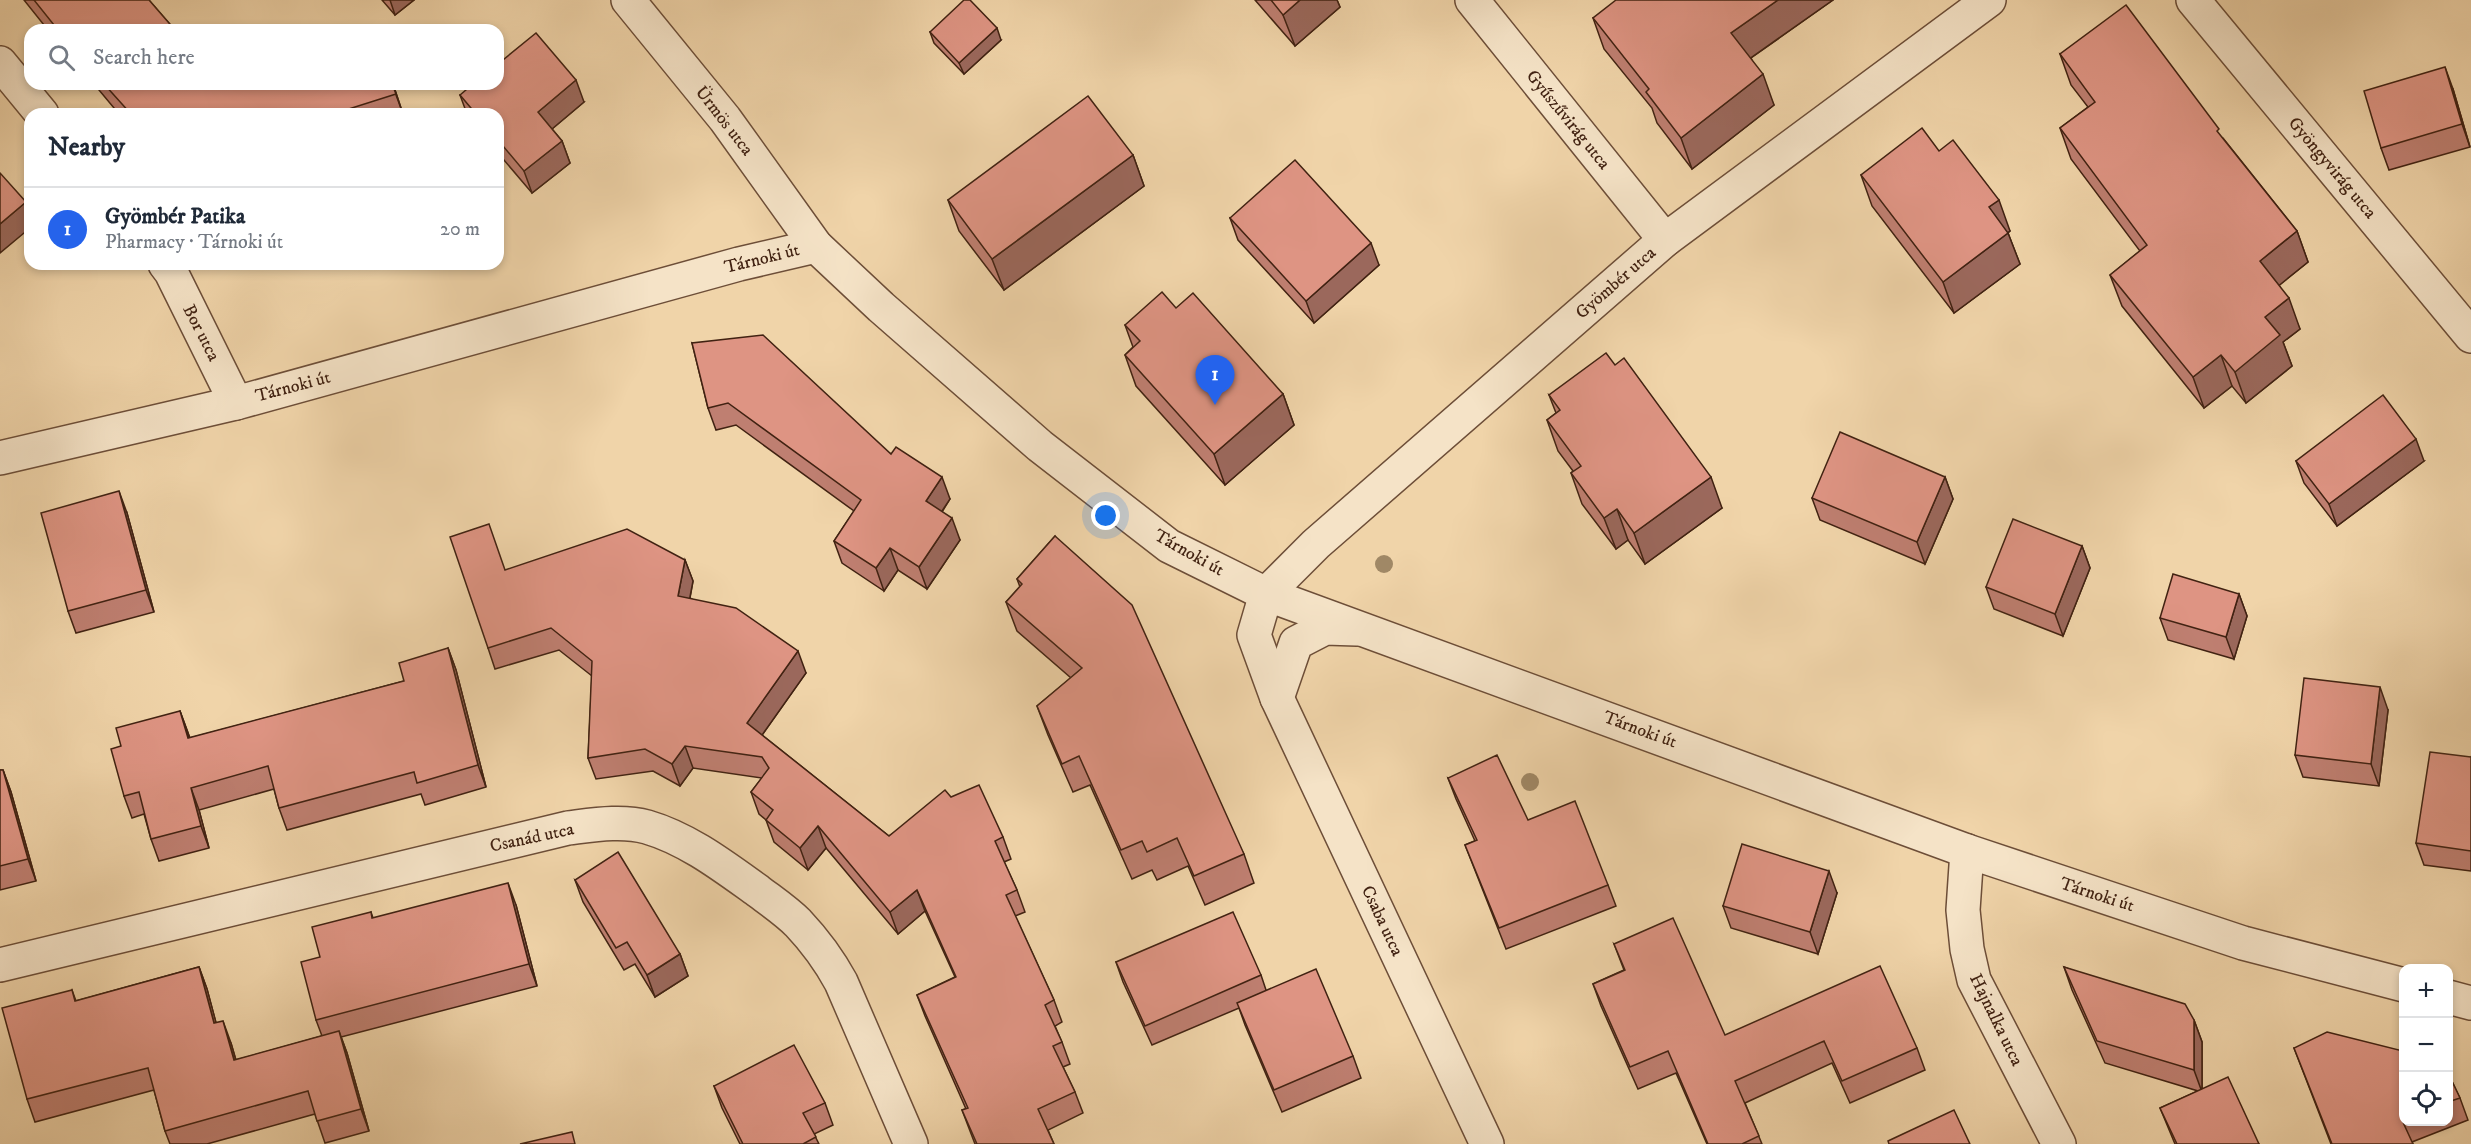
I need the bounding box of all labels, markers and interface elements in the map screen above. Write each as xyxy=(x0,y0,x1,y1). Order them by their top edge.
search box xyxy=(24,24,504,90)
icon: search xyxy=(45,41,78,74)
text: Search here xyxy=(93,44,195,71)
street label: Gyűszűvirág utca xyxy=(1521,66,1615,174)
street label: Ürmös utca xyxy=(690,82,758,160)
street label: Gyöngyvirág utca xyxy=(2283,113,2381,224)
text: Nearby xyxy=(48,131,125,164)
text: Gyömbér Patika xyxy=(105,203,245,230)
text: 1 xyxy=(64,217,71,242)
text: 20 m xyxy=(440,217,480,242)
text: Pharmacy · Tárnoki út xyxy=(105,230,283,255)
street label: Tárnoki út xyxy=(722,239,802,279)
street label: Gyömbér utca xyxy=(1571,242,1661,324)
street label: Bor utca xyxy=(177,301,225,365)
pin: 1 xyxy=(1196,356,1234,405)
street label: Tárnoki út xyxy=(253,366,333,408)
your location xyxy=(1091,501,1120,530)
street label: Tárnoki út xyxy=(1150,525,1228,581)
street label: Tárnoki út xyxy=(1600,707,1680,754)
street label: Csanád utca xyxy=(488,818,576,858)
street label: Tárnoki út xyxy=(2057,873,2137,917)
street label: Csaba utca xyxy=(1356,882,1408,960)
map controls xyxy=(2399,964,2453,1126)
button: + xyxy=(2399,964,2453,1018)
street label: Hajnalka utca xyxy=(1964,970,2028,1070)
button: − xyxy=(2399,1018,2453,1072)
button: locate xyxy=(2399,1072,2453,1126)

